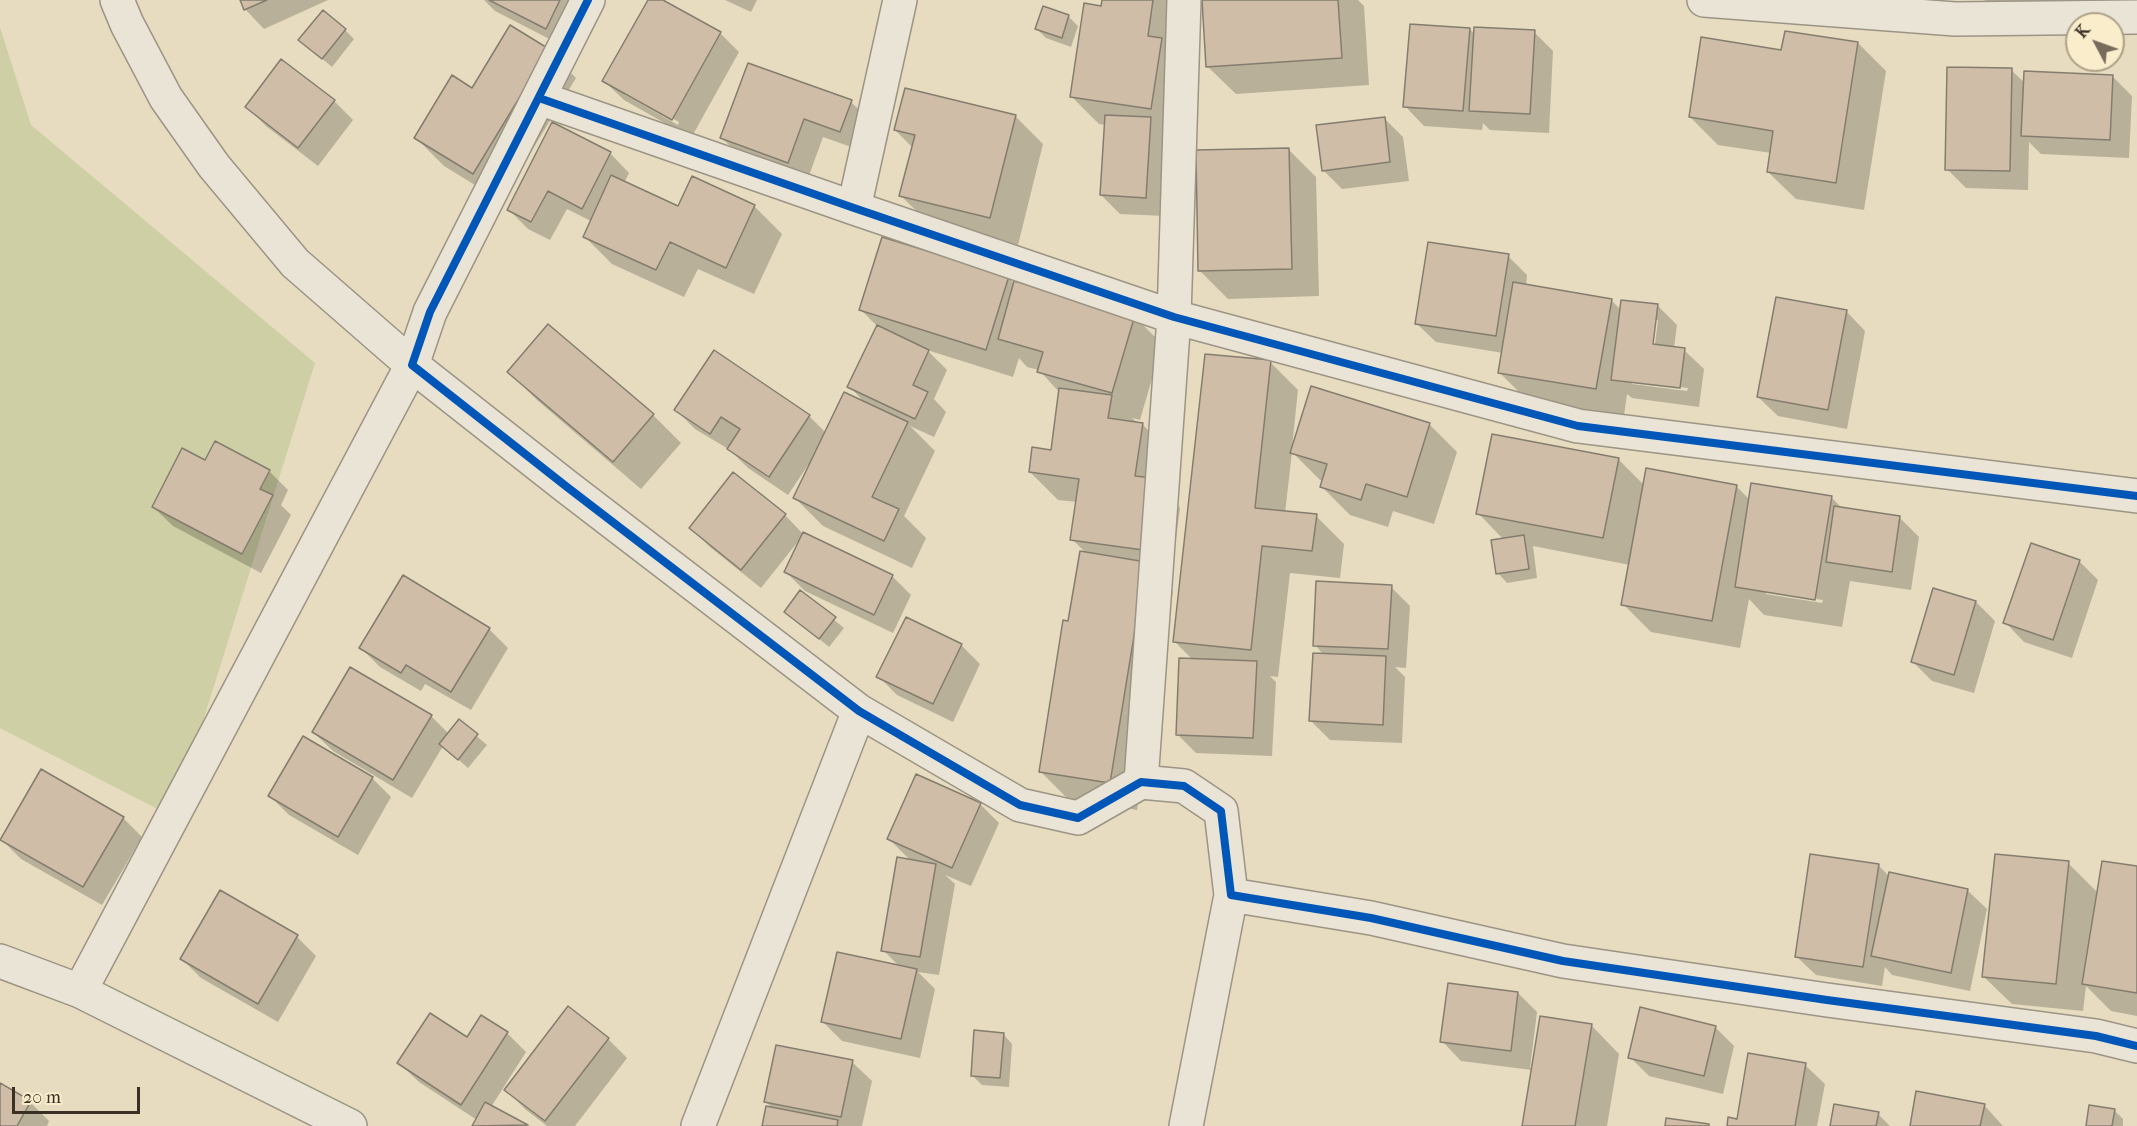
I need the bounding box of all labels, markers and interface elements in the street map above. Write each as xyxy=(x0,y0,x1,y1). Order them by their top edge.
north arrow xyxy=(2065,12,2125,72)
text: K xyxy=(2072,21,2094,42)
scale bar xyxy=(15,1075,142,1113)
text: 20 m xyxy=(23,1087,61,1108)

